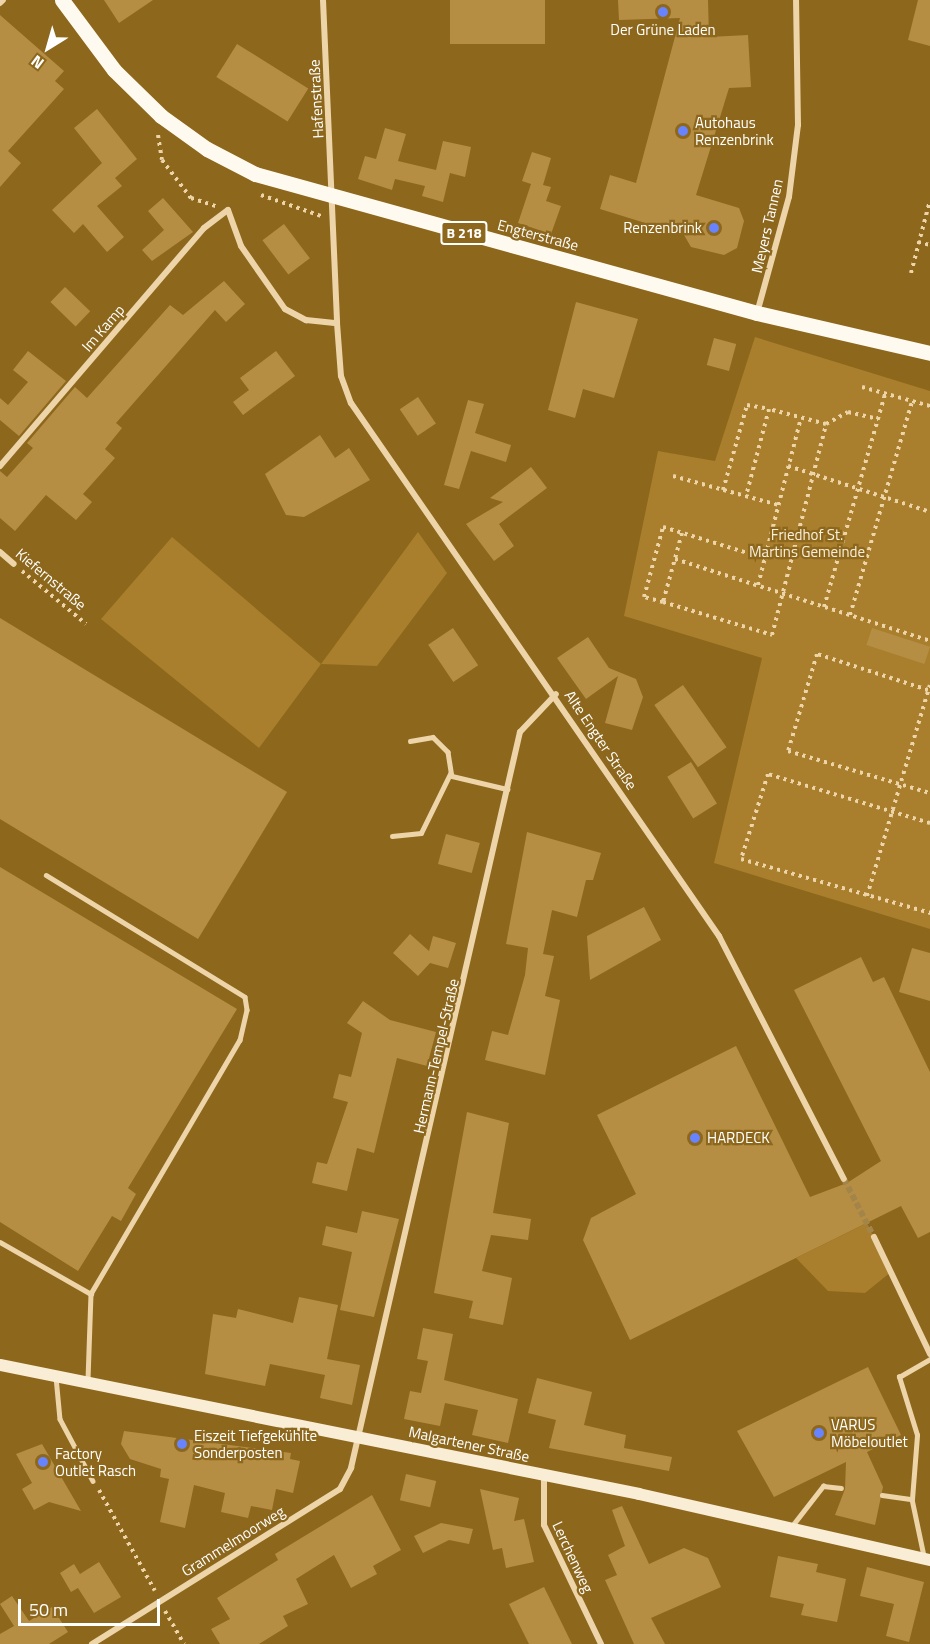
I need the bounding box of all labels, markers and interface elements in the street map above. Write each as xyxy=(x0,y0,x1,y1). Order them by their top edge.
marker: Der Grüne Laden xyxy=(656,5,670,19)
north arrow xyxy=(18,18,78,78)
place label: Der Grüne Laden xyxy=(610,21,716,39)
text: N xyxy=(26,49,49,75)
street label: Hafenstraße xyxy=(305,59,327,139)
place label: Autohaus Renzenbrink xyxy=(695,113,774,148)
marker: Autohaus Renzenbrink xyxy=(676,124,690,138)
street label: Meyers Tannen xyxy=(747,177,787,275)
street label: Engterstraße xyxy=(495,216,581,254)
place label: Renzenbrink xyxy=(623,219,702,237)
marker: Renzenbrink xyxy=(707,221,721,235)
road number: B 218 xyxy=(440,222,488,244)
street label: Im Kamp xyxy=(78,301,128,355)
park label: Friedhof St. Martins Gemeinde xyxy=(749,525,865,560)
street label: Kiefernstraße xyxy=(12,544,90,614)
street label: Alte Engter Straße xyxy=(561,687,641,793)
street label: Hermann-Tempel-Straße xyxy=(409,977,463,1135)
place label: HARDECK xyxy=(707,1129,770,1147)
marker: HARDECK xyxy=(688,1131,702,1145)
place label: VARUS Möbeloutlet xyxy=(831,1415,908,1450)
street label: Malgartener Straße xyxy=(407,1422,531,1466)
place label: Eiszeit Tiefgekühlte Sonderposten xyxy=(194,1426,317,1461)
marker: VARUS Möbeloutlet xyxy=(812,1426,826,1440)
marker: Eiszeit Tiefgekühlte Sonderposten xyxy=(175,1437,189,1451)
place label: Factory Outlet Rasch xyxy=(55,1444,136,1479)
marker: Factory Outlet Rasch xyxy=(36,1455,50,1469)
street label: Grammelmoorweg xyxy=(178,1502,288,1580)
street label: Lerchenweg xyxy=(549,1519,597,1595)
scale bar xyxy=(21,1587,164,1625)
text: 50 m xyxy=(29,1596,68,1623)

